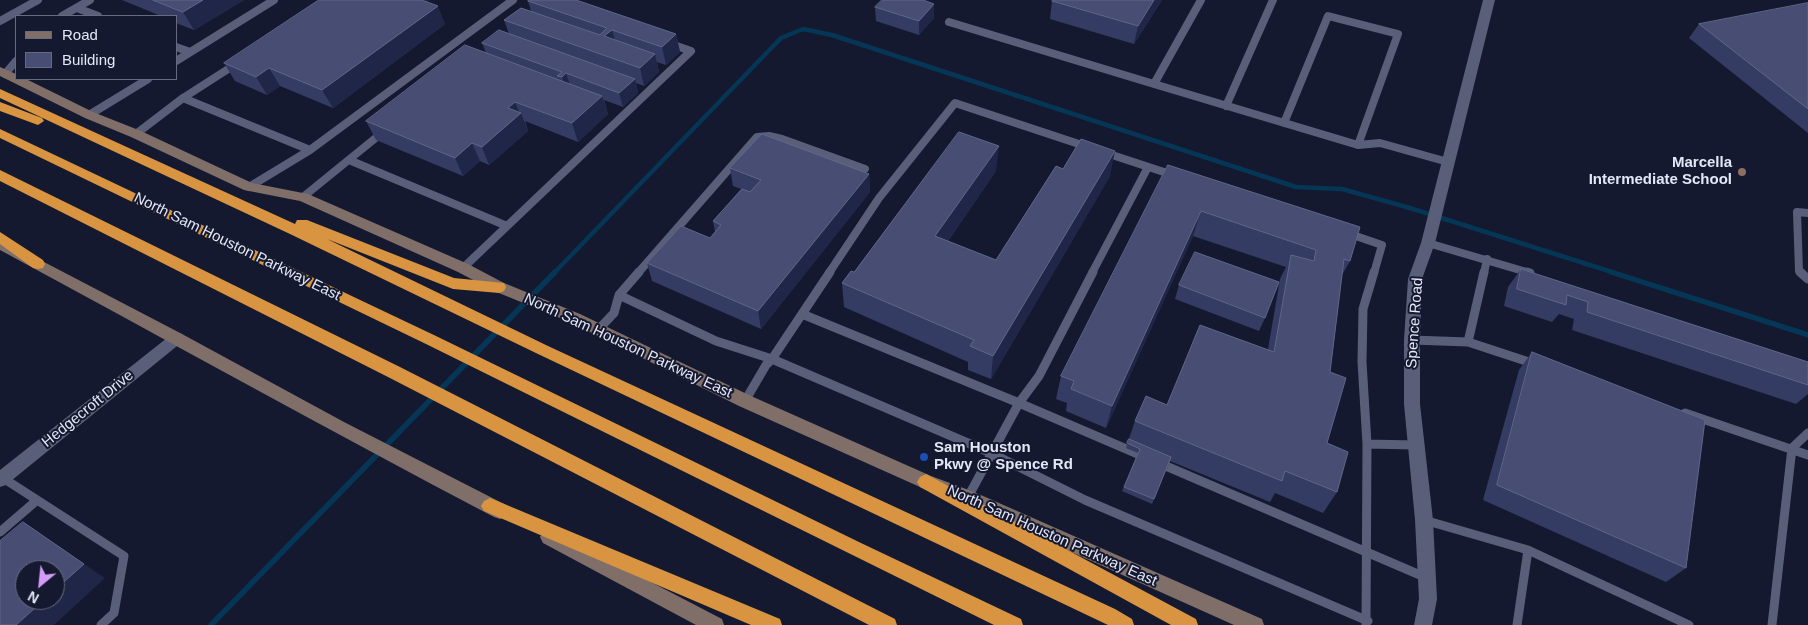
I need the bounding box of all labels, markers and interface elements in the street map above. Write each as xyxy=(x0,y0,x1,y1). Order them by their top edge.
legend xyxy=(15,15,178,80)
text: Road xyxy=(62,26,98,43)
text: Building xyxy=(62,51,115,68)
place label: Marcella Intermediate School xyxy=(1589,154,1732,189)
marker: Marcella Intermediate School xyxy=(1736,166,1748,178)
street label: North Sam Houston Parkway East xyxy=(131,189,343,305)
street label: Spence Road xyxy=(1403,277,1427,369)
street label: North Sam Houston Parkway East xyxy=(521,290,735,402)
street label: Hedgecroft Drive xyxy=(39,367,137,451)
place label: Sam Houston Pkwy @ Spence Rd xyxy=(934,439,1073,474)
marker: Sam Houston Pkwy @ Spence Rd xyxy=(918,451,930,463)
street label: North Sam Houston Parkway East xyxy=(944,481,1160,591)
north arrow xyxy=(15,560,65,610)
text: N xyxy=(25,588,42,607)

